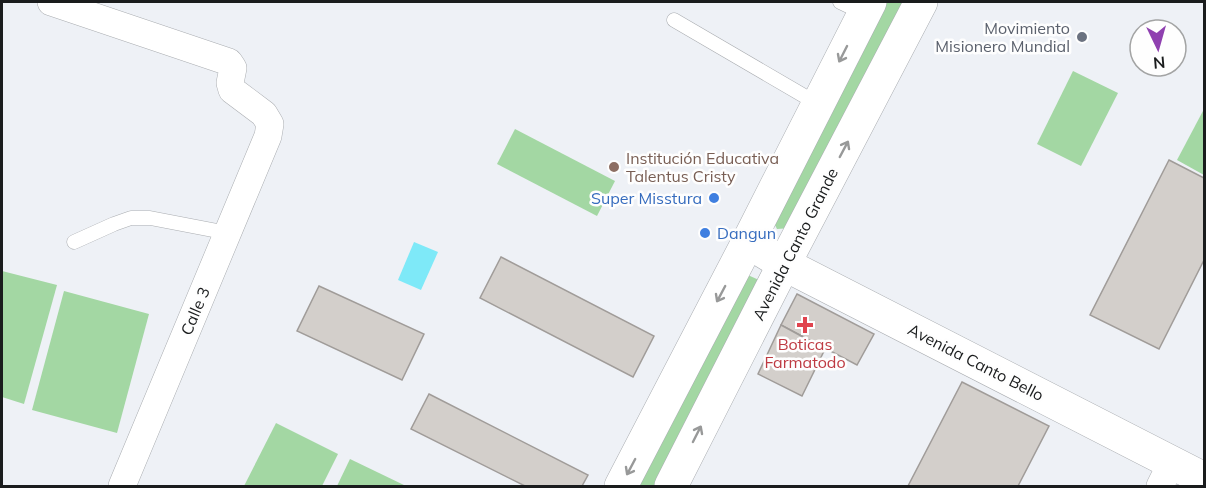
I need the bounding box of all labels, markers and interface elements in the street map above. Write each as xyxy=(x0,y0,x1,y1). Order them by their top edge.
place label: Movimiento Misionero Mundial xyxy=(935,18,1070,56)
north arrow xyxy=(1128,18,1188,78)
marker: Movimiento Misionero Mundial xyxy=(1075,30,1089,44)
one-way arrow xyxy=(837,44,848,62)
text: N xyxy=(1152,52,1166,73)
one-way arrow xyxy=(838,141,850,158)
place label: Institución Educativa Talentus Cristy xyxy=(626,148,779,186)
marker: Institución Educativa Talentus Cristy xyxy=(607,160,621,174)
street label: Avenida Canto Grande xyxy=(748,165,842,323)
place label: Super Misstura xyxy=(591,188,702,208)
marker: Super Misstura xyxy=(707,191,721,205)
place label: Dangun xyxy=(717,223,776,243)
marker: Dangun xyxy=(698,226,712,240)
street label: Calle 3 xyxy=(176,284,214,338)
one-way arrow xyxy=(715,285,726,303)
marker: Boticas Farmatodo xyxy=(798,318,812,332)
street label: Avenida Canto Bello xyxy=(905,319,1047,405)
place label: Boticas Farmatodo xyxy=(764,334,846,372)
one-way arrow xyxy=(692,426,703,444)
one-way arrow xyxy=(624,458,636,476)

